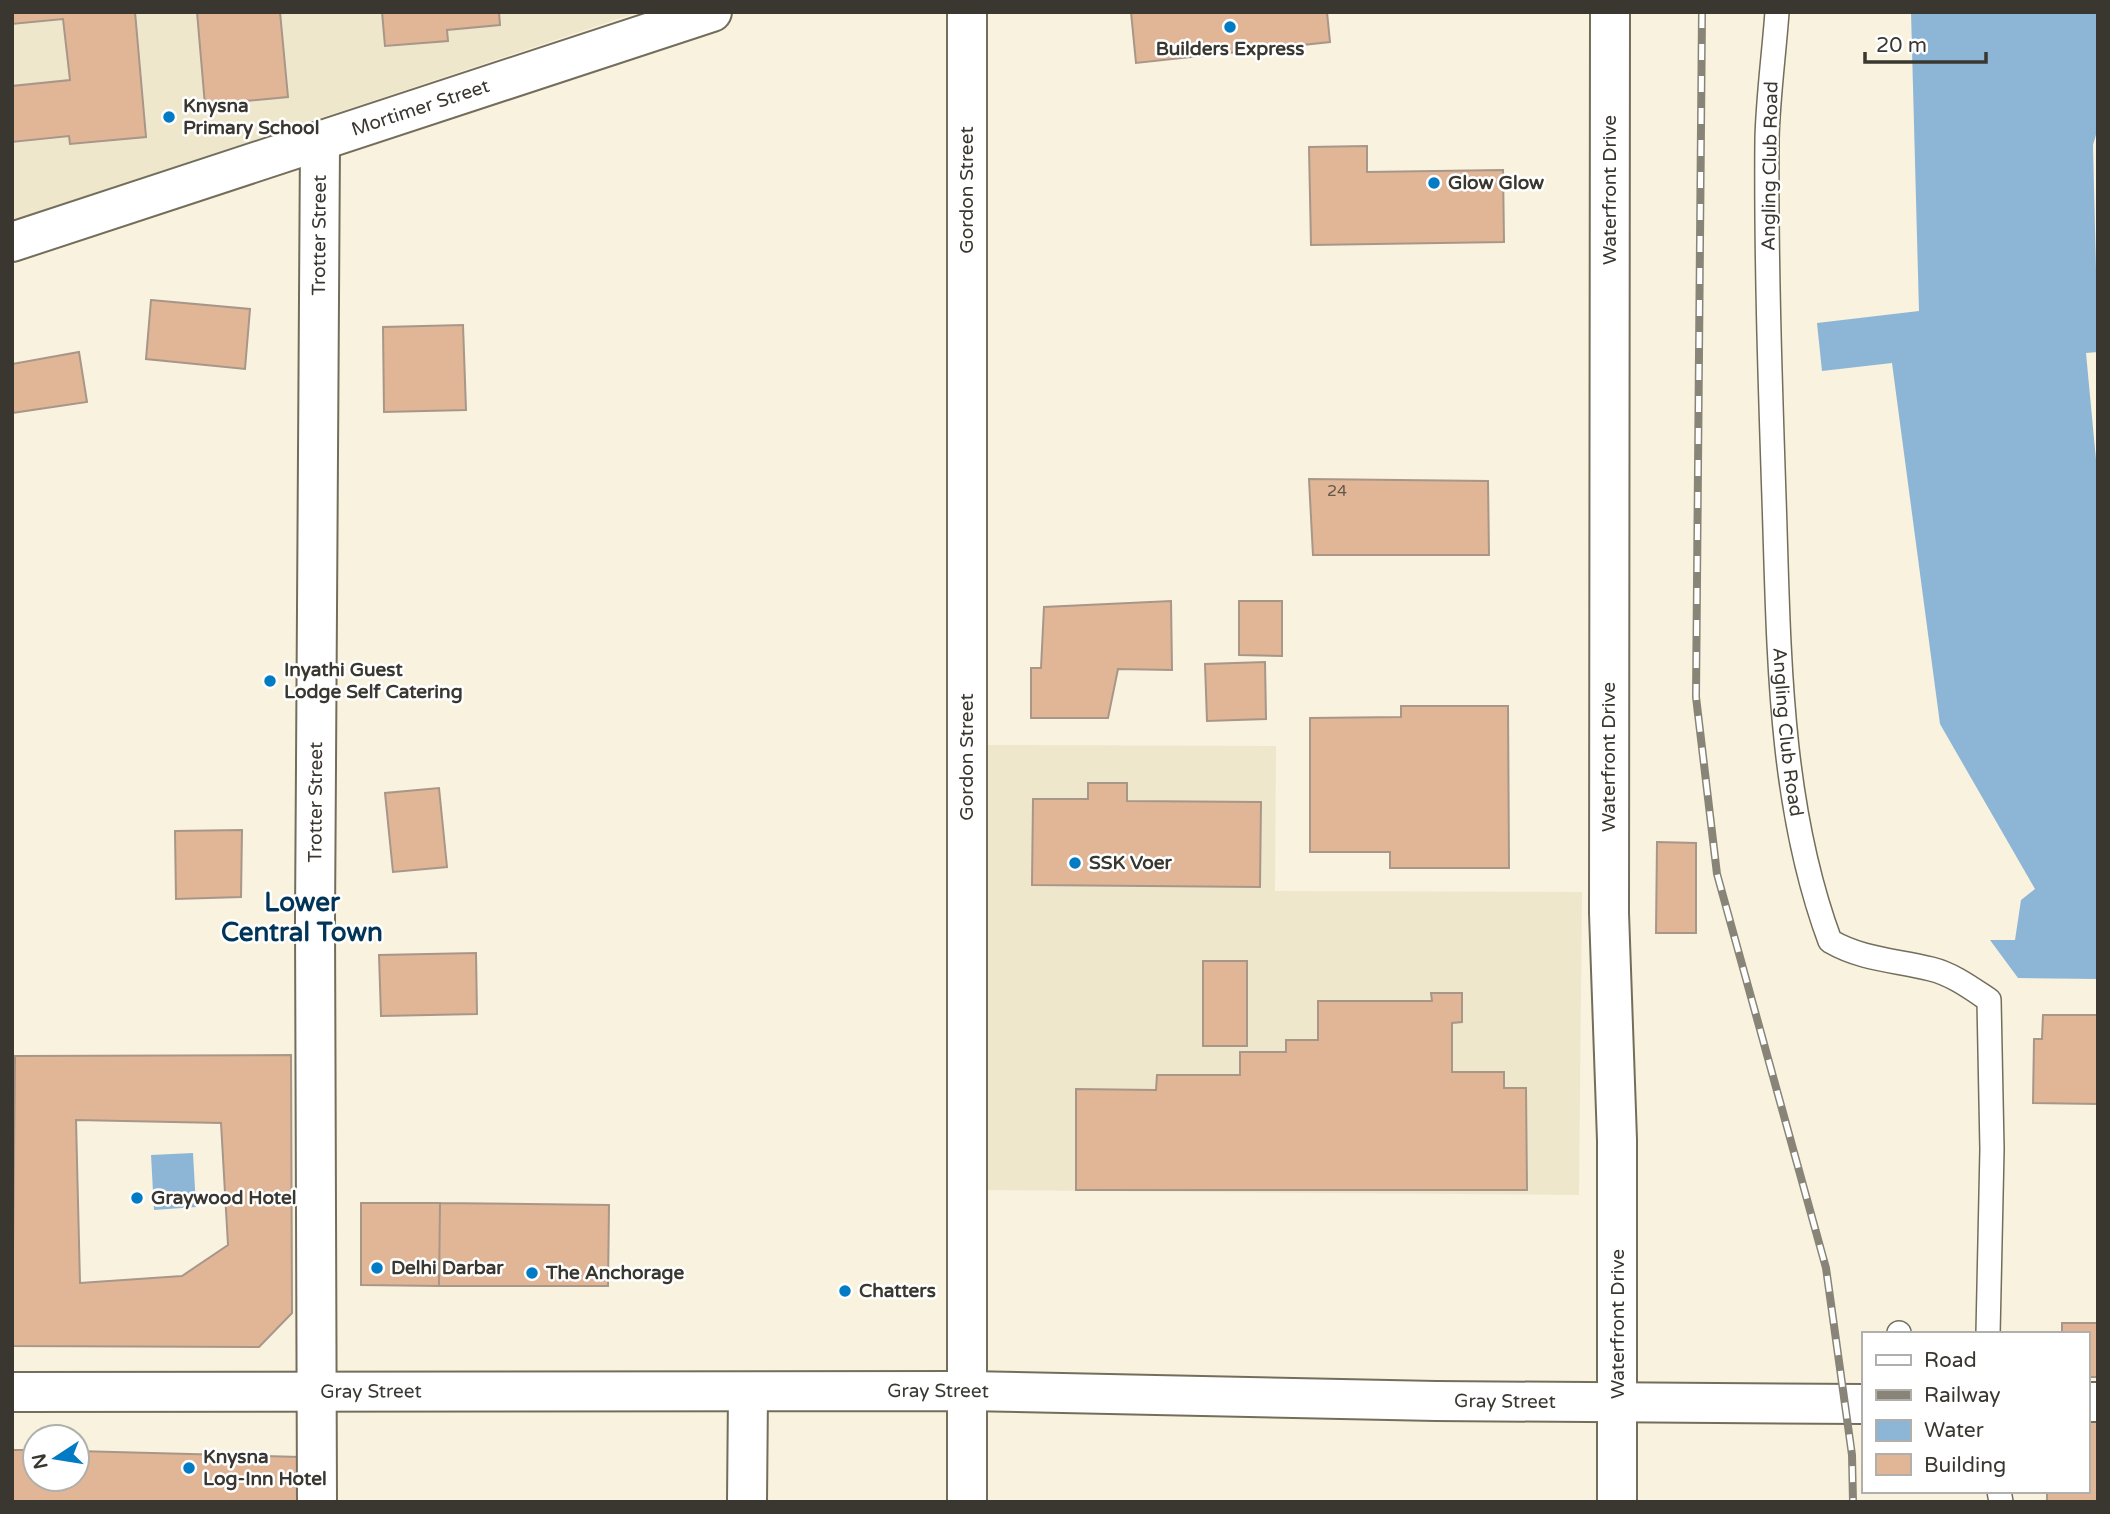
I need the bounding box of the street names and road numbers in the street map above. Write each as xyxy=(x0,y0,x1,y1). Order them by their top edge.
street label: Mortimer Street xyxy=(349,75,492,141)
street label: Angling Club Road xyxy=(1758,81,1782,251)
street label: Waterfront Drive xyxy=(1599,115,1621,265)
street label: Gordon Street xyxy=(956,126,978,254)
street label: Trotter Street xyxy=(308,175,331,295)
street label: Angling Club Road xyxy=(1768,647,1808,818)
street label: Waterfront Drive xyxy=(1598,682,1620,832)
street label: Gordon Street xyxy=(956,693,978,821)
street label: Trotter Street xyxy=(304,742,327,862)
street label: Waterfront Drive xyxy=(1607,1249,1629,1399)
street label: Gray Street xyxy=(887,1380,989,1402)
street label: Gray Street xyxy=(320,1381,422,1403)
street label: Gray Street xyxy=(1454,1390,1556,1413)

